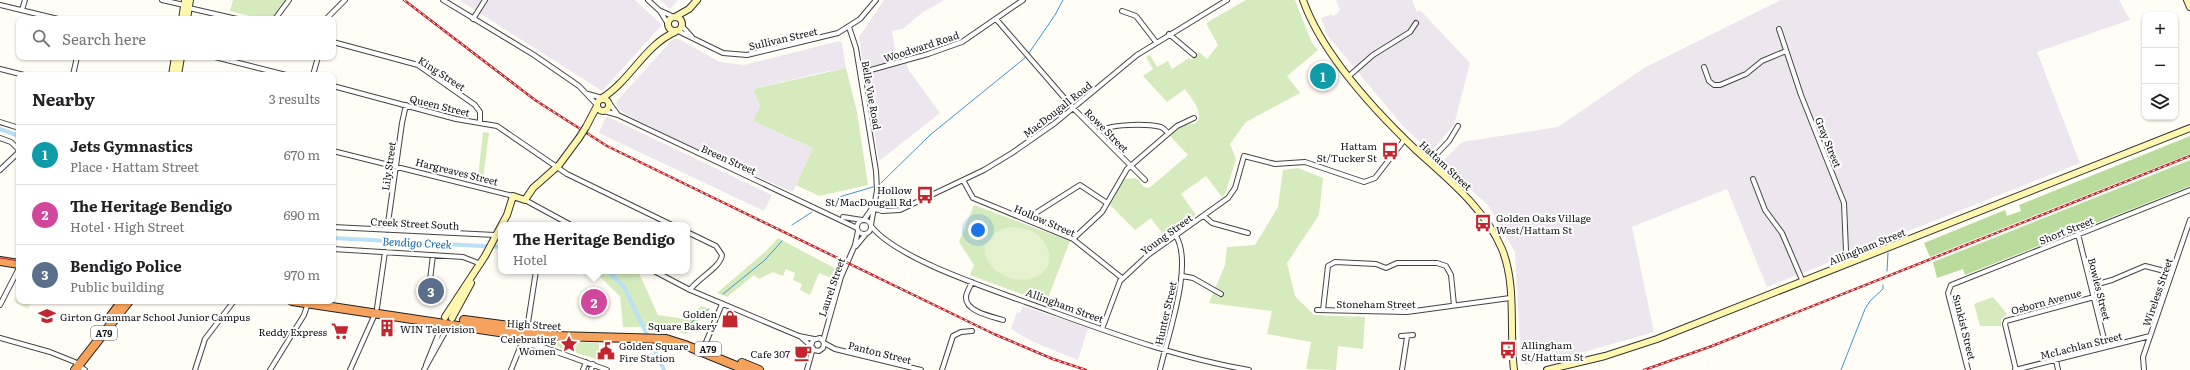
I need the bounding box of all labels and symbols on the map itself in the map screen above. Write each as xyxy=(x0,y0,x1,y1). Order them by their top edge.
street label: Sullivan Street xyxy=(747,23,819,53)
street label: Woodward Road xyxy=(881,27,961,65)
street label: King Street xyxy=(415,52,469,94)
street label: Belle Vue Road xyxy=(859,59,885,131)
pin: 1 xyxy=(1310,61,1336,91)
street label: MacDougall Road xyxy=(1019,77,1095,141)
street label: Queen Street xyxy=(408,90,472,120)
street label: Rowe Street xyxy=(1082,105,1132,155)
street label: Gray Street xyxy=(1812,114,1846,170)
street label: Hattam Street xyxy=(1416,137,1476,193)
place label: Hattam St/Tucker St xyxy=(1317,138,1377,165)
street label: Breen Street xyxy=(699,140,759,178)
street label: Lily Street xyxy=(377,141,399,191)
bus stop icon: Hattam St/Tucker St xyxy=(1380,141,1400,161)
street label: Hargreaves Street xyxy=(414,153,500,189)
place label: Hollow St/MacDougall Rd xyxy=(825,182,912,209)
bus stop icon: Hollow St/MacDougall Rd xyxy=(915,185,935,205)
street label: Hollow Street xyxy=(1012,200,1078,240)
street label: Young Street xyxy=(1137,210,1195,258)
place label: Golden Oaks Village West/Hattam St xyxy=(1496,210,1591,237)
street label: Short Street xyxy=(2036,212,2096,248)
street label: Creek Street South xyxy=(370,213,460,233)
bus stop icon: Golden Oaks Village West/Hattam St xyxy=(1473,213,1493,233)
your location xyxy=(968,220,988,240)
street label: Allingham Street xyxy=(1826,224,1908,268)
water label: Bendigo Creek xyxy=(382,232,452,252)
street label: Laurel Street xyxy=(814,255,848,319)
street label: Bowles Street xyxy=(2085,256,2115,322)
street label: Wireless Street xyxy=(2138,256,2176,328)
pin: 3 xyxy=(418,276,444,306)
street label: Hunter Street xyxy=(1150,280,1180,346)
street label: Allingham Street xyxy=(1024,284,1106,326)
street label: Osborn Avenue xyxy=(2009,284,2083,318)
pin: 2 xyxy=(581,287,607,317)
street label: Sunkist Street xyxy=(1950,293,1980,361)
street label: Stoneham Street xyxy=(1336,296,1416,311)
school or university icon: Girton Grammar School Junior Campus xyxy=(37,306,57,326)
place label: Golden Square Bakery xyxy=(648,306,717,333)
place label: Girton Grammar School Junior Campus xyxy=(60,309,250,324)
shop icon: Golden Square Bakery xyxy=(720,309,740,329)
street label: High Street xyxy=(506,315,562,333)
building icon: WIN Television xyxy=(377,318,397,338)
supermarket icon: Reddy Express xyxy=(330,321,350,341)
place label: WIN Television xyxy=(400,321,475,336)
place label: Reddy Express xyxy=(258,324,327,339)
road number: A79 xyxy=(91,326,117,340)
street label: McLachlan Street xyxy=(2038,328,2124,362)
place label: Celebrating Women xyxy=(500,331,556,358)
place icon: Celebrating Women xyxy=(559,334,579,354)
street label: Panton Street xyxy=(847,337,913,367)
place label: Allingham St/Hattam St xyxy=(1521,337,1584,364)
place label: Golden Square Fire Station xyxy=(619,338,689,365)
bus stop icon: Allingham St/Hattam St xyxy=(1498,340,1518,360)
public building icon: Golden Square Fire Station xyxy=(596,341,616,361)
road number: A79 xyxy=(695,342,721,356)
cafe icon: Cafe 307 xyxy=(793,343,813,363)
place label: Cafe 307 xyxy=(750,346,790,361)

